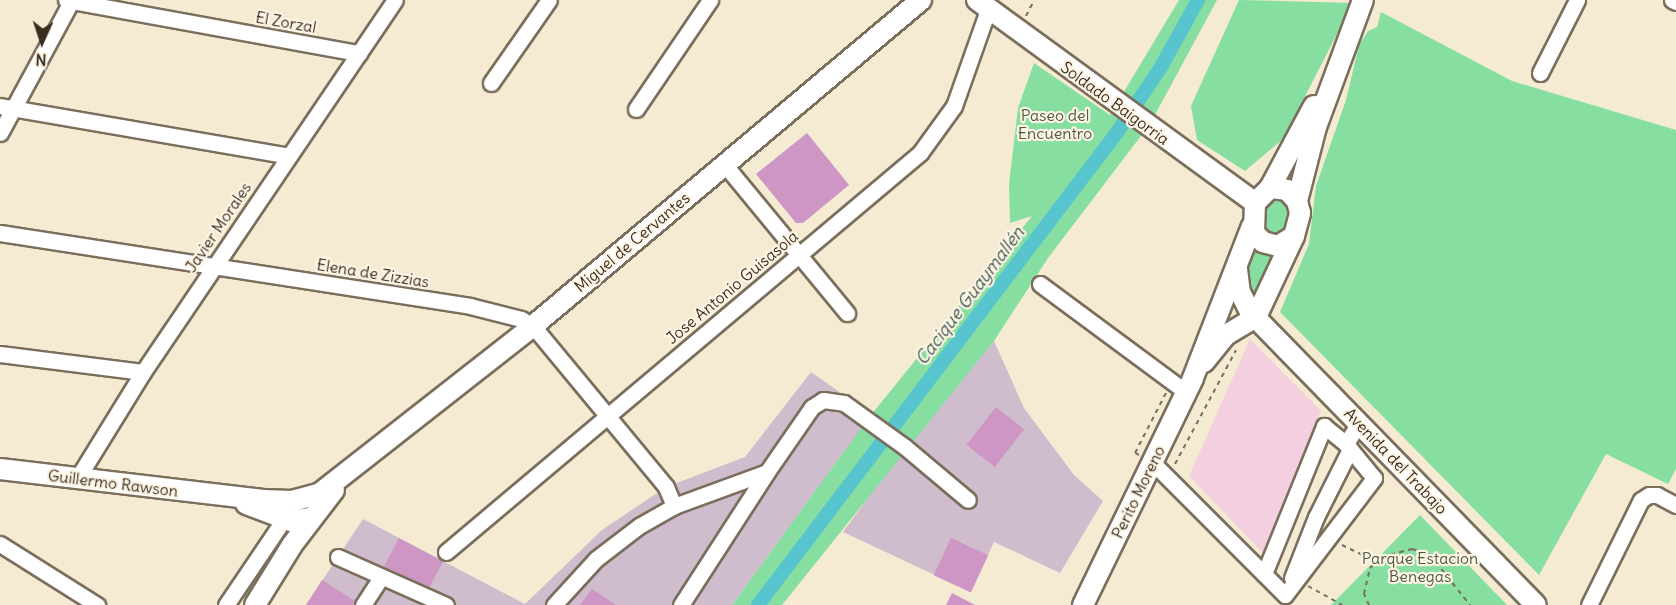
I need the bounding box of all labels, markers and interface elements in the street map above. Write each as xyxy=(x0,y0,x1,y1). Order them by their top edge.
street label: El Zorzal xyxy=(254,7,318,37)
north arrow xyxy=(12,12,72,72)
text: N xyxy=(35,50,47,70)
street label: Soldado Baigorria xyxy=(1057,57,1173,149)
park label: Paseo del Encuentro xyxy=(1018,105,1092,143)
street label: Javier Morales xyxy=(181,178,255,276)
street label: Miguel de Cervantes xyxy=(570,188,694,296)
water label: Cacique Guaymallén xyxy=(911,223,1029,369)
street label: Jose Antonio Guisasola xyxy=(662,226,802,348)
street label: Elena de Zizzias xyxy=(315,255,431,291)
street label: Avenida del Trabajo xyxy=(1340,404,1452,518)
street label: Perito Moreno xyxy=(1107,443,1169,541)
street label: Guillermo Rawson xyxy=(47,465,179,501)
park label: Parque Estacion Benegas xyxy=(1362,548,1478,586)

